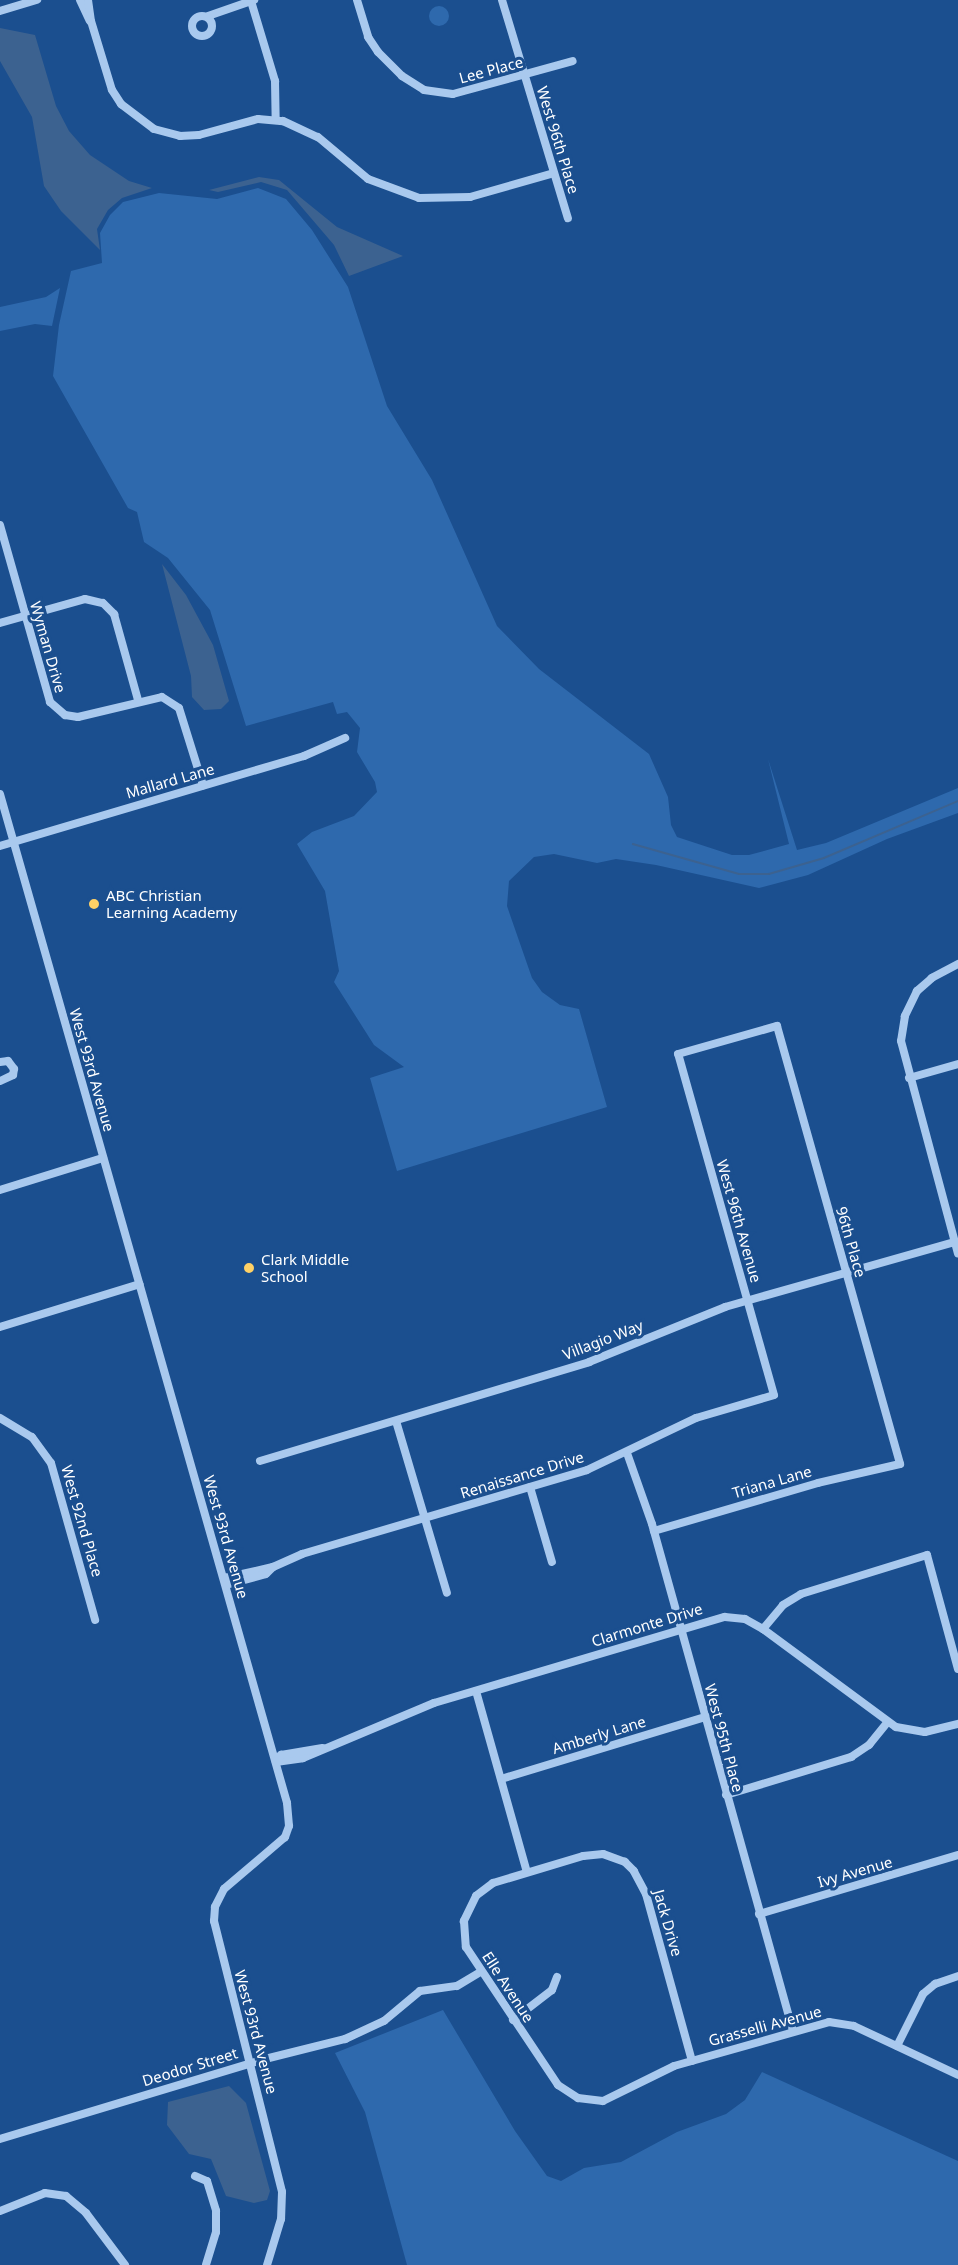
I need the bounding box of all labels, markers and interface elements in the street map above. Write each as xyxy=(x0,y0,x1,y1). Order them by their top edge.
street label: Lee Place xyxy=(457,53,525,87)
street label: West 96th Place xyxy=(533,84,583,196)
street label: Wyman Drive xyxy=(26,599,70,695)
street label: Mallard Lane xyxy=(124,760,216,802)
place label: ABC Christian Learning Academy xyxy=(106,886,237,921)
marker: ABC Christian Learning Academy xyxy=(87,897,101,911)
street label: West 93rd Avenue xyxy=(66,1006,118,1134)
street label: West 96th Avenue xyxy=(713,1157,765,1285)
street label: 96th Place xyxy=(832,1205,870,1279)
place label: Clark Middle School xyxy=(261,1250,349,1285)
marker: Clark Middle School xyxy=(242,1261,256,1275)
street label: Villagio Way xyxy=(560,1316,646,1364)
street label: Renaissance Drive xyxy=(458,1448,586,1502)
street label: Triana Lane xyxy=(730,1462,814,1502)
street label: West 92nd Place xyxy=(57,1463,107,1579)
street label: West 93rd Avenue xyxy=(200,1473,252,1601)
street label: Clarmonte Drive xyxy=(589,1600,705,1650)
street label: West 95th Place xyxy=(701,1682,747,1794)
street label: Amberly Lane xyxy=(550,1712,648,1758)
street label: Ivy Avenue xyxy=(816,1853,894,1891)
street label: Jack Drive xyxy=(650,1887,686,1959)
street label: Elle Avenue xyxy=(478,1948,538,2026)
street label: West 93rd Avenue xyxy=(231,1968,281,2096)
street label: Grasselli Avenue xyxy=(707,2002,823,2050)
street label: Deodor Street xyxy=(140,2044,240,2090)

